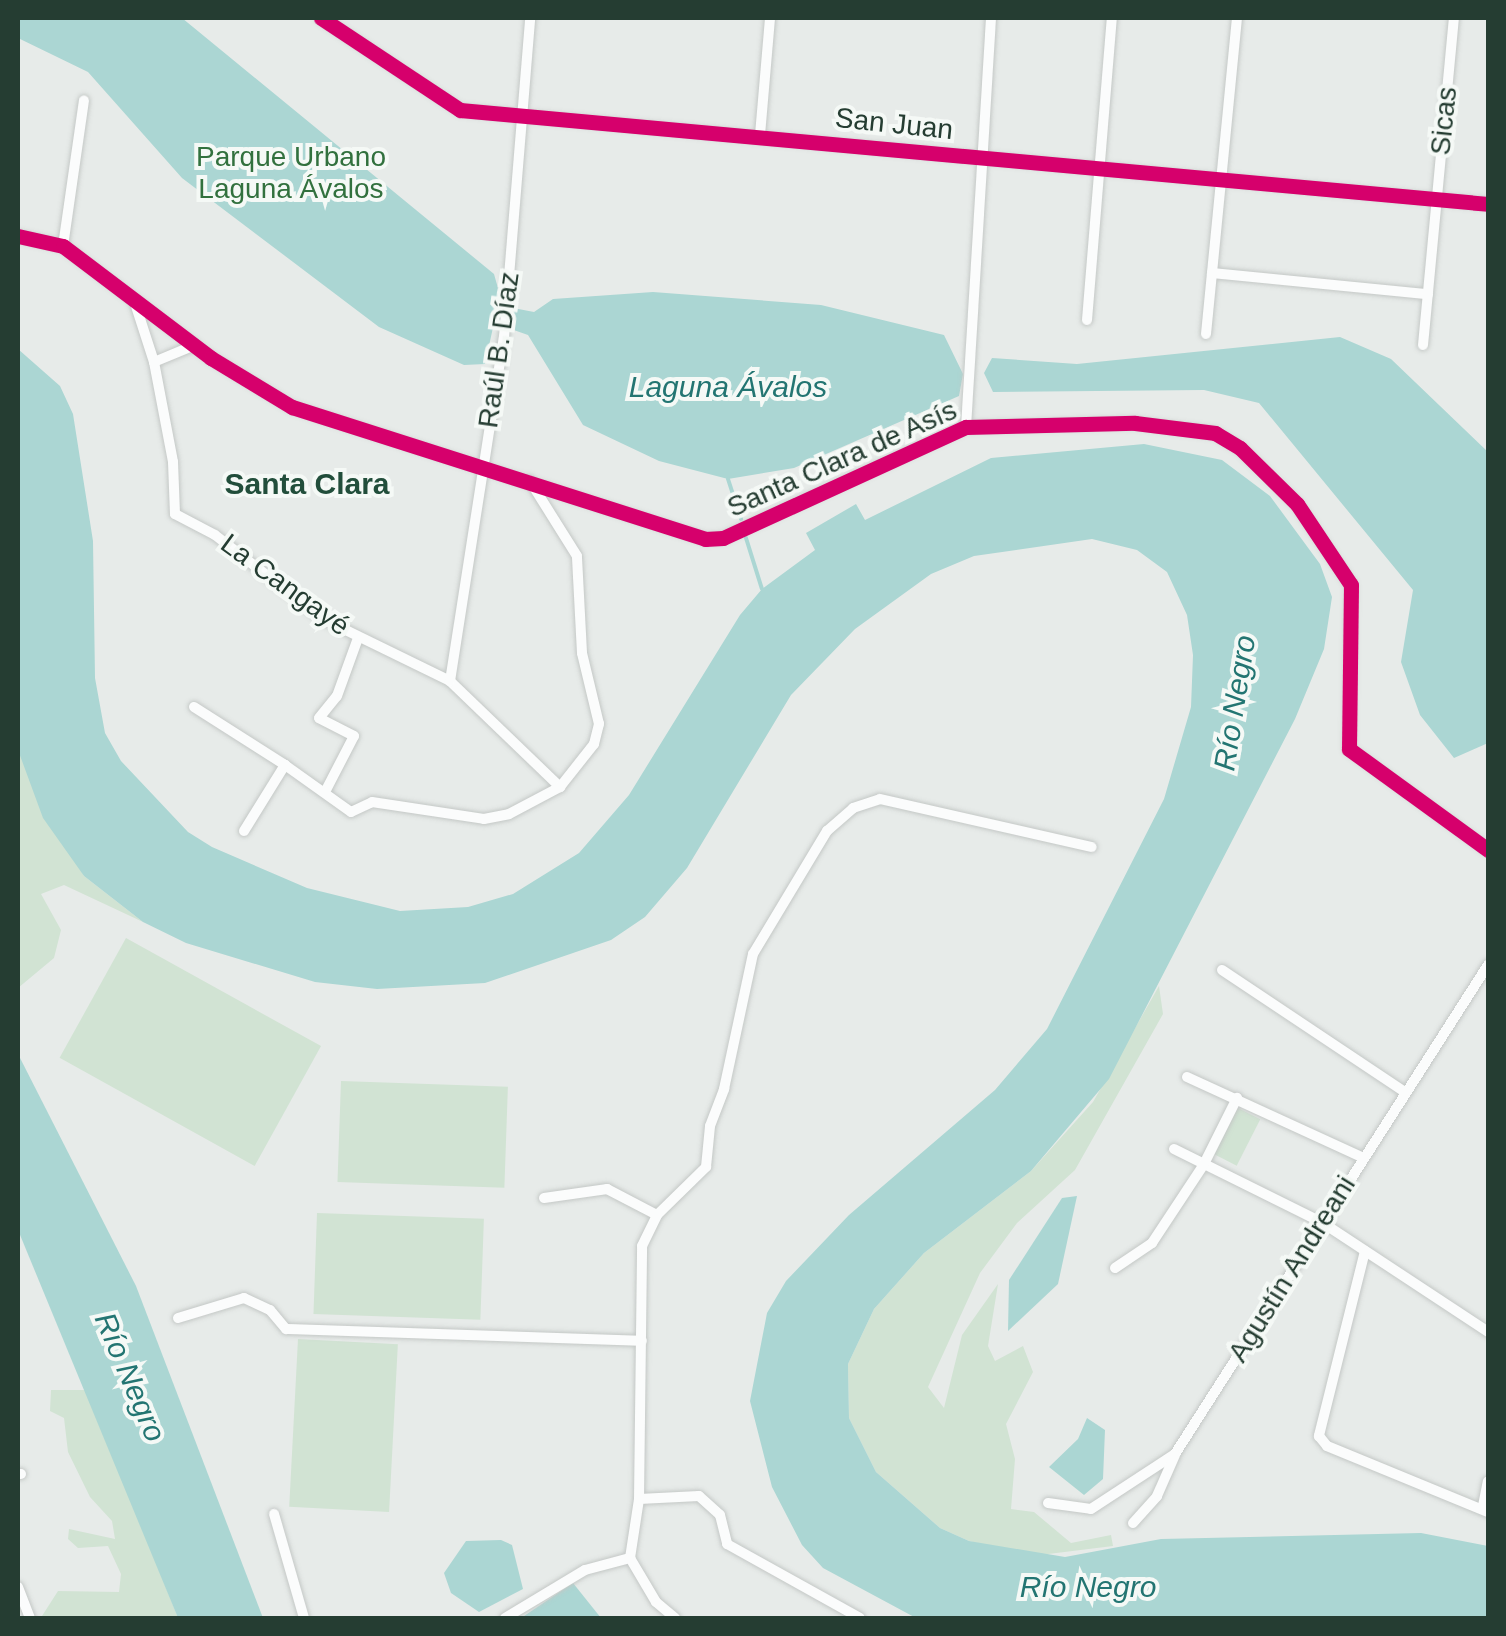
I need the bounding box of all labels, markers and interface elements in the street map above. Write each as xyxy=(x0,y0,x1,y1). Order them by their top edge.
street label: Sicas xyxy=(1424,85,1464,157)
street label: San Juan xyxy=(833,101,955,147)
park label: Parque Urbano Laguna Ávalos xyxy=(196,140,386,206)
street label: Raúl B. Díaz xyxy=(471,270,527,430)
water label: Laguna Ávalos xyxy=(629,369,827,405)
street label: Santa Clara de Asís xyxy=(721,393,963,525)
district label: Santa Clara xyxy=(224,466,390,502)
street label: La Cangayé xyxy=(214,527,356,643)
water label: Río Negro xyxy=(1207,633,1263,773)
street label: Agustín Andreani xyxy=(1221,1169,1363,1369)
water label: Río Negro xyxy=(87,1307,173,1447)
water label: Río Negro xyxy=(1020,1569,1156,1605)

